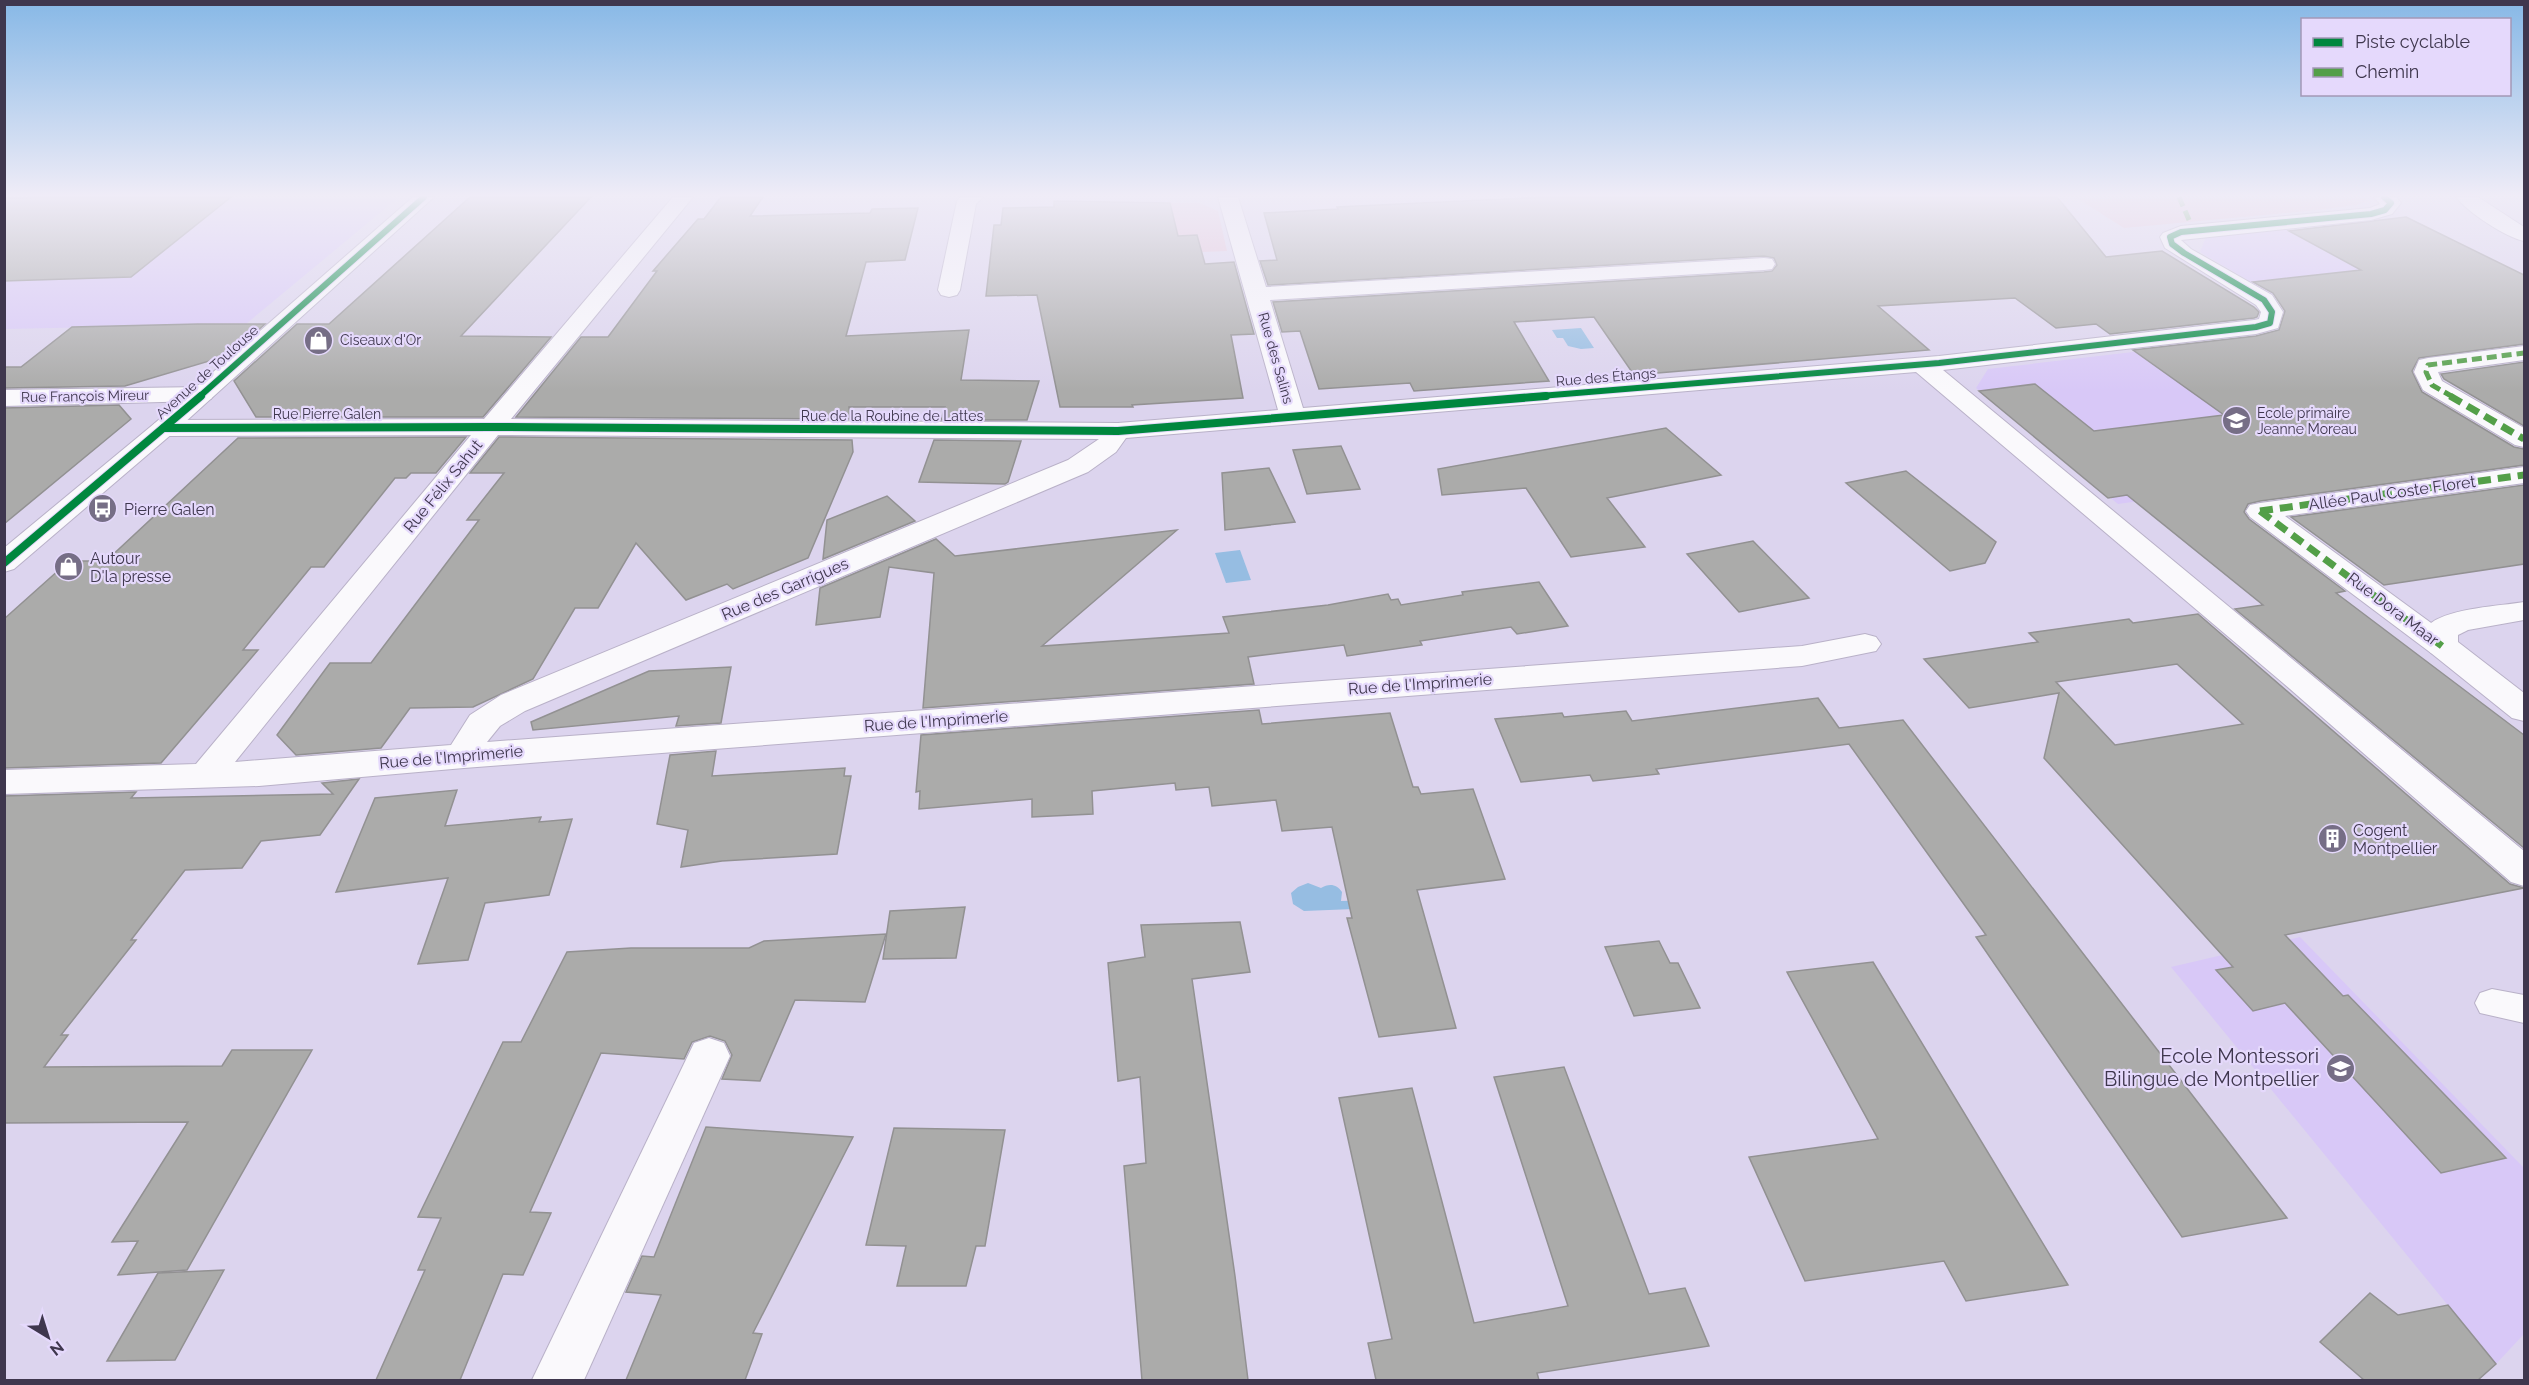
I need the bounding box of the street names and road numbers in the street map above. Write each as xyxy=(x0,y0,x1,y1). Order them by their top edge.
street label: Rue des Salins xyxy=(1255,310,1297,406)
street label: Avenue de Toulouse xyxy=(153,322,261,422)
street label: Rue des Étangs xyxy=(1555,364,1657,389)
street label: Rue François Mireur xyxy=(21,387,149,405)
street label: Rue Pierre Galen xyxy=(273,406,381,422)
street label: Rue de la Roubine de Lattes xyxy=(801,408,983,424)
street label: Rue Félix Sahut xyxy=(400,435,487,536)
street label: Allée Paul Coste Floret xyxy=(2307,472,2477,514)
street label: Rue des Garrigues xyxy=(719,554,851,624)
street label: Rue Dora Maar xyxy=(2343,568,2443,650)
street label: Rue de l'Imprimerie xyxy=(1347,669,1493,699)
street label: Rue de l'Imprimerie xyxy=(863,706,1009,736)
street label: Rue de l'Imprimerie xyxy=(378,741,524,773)

